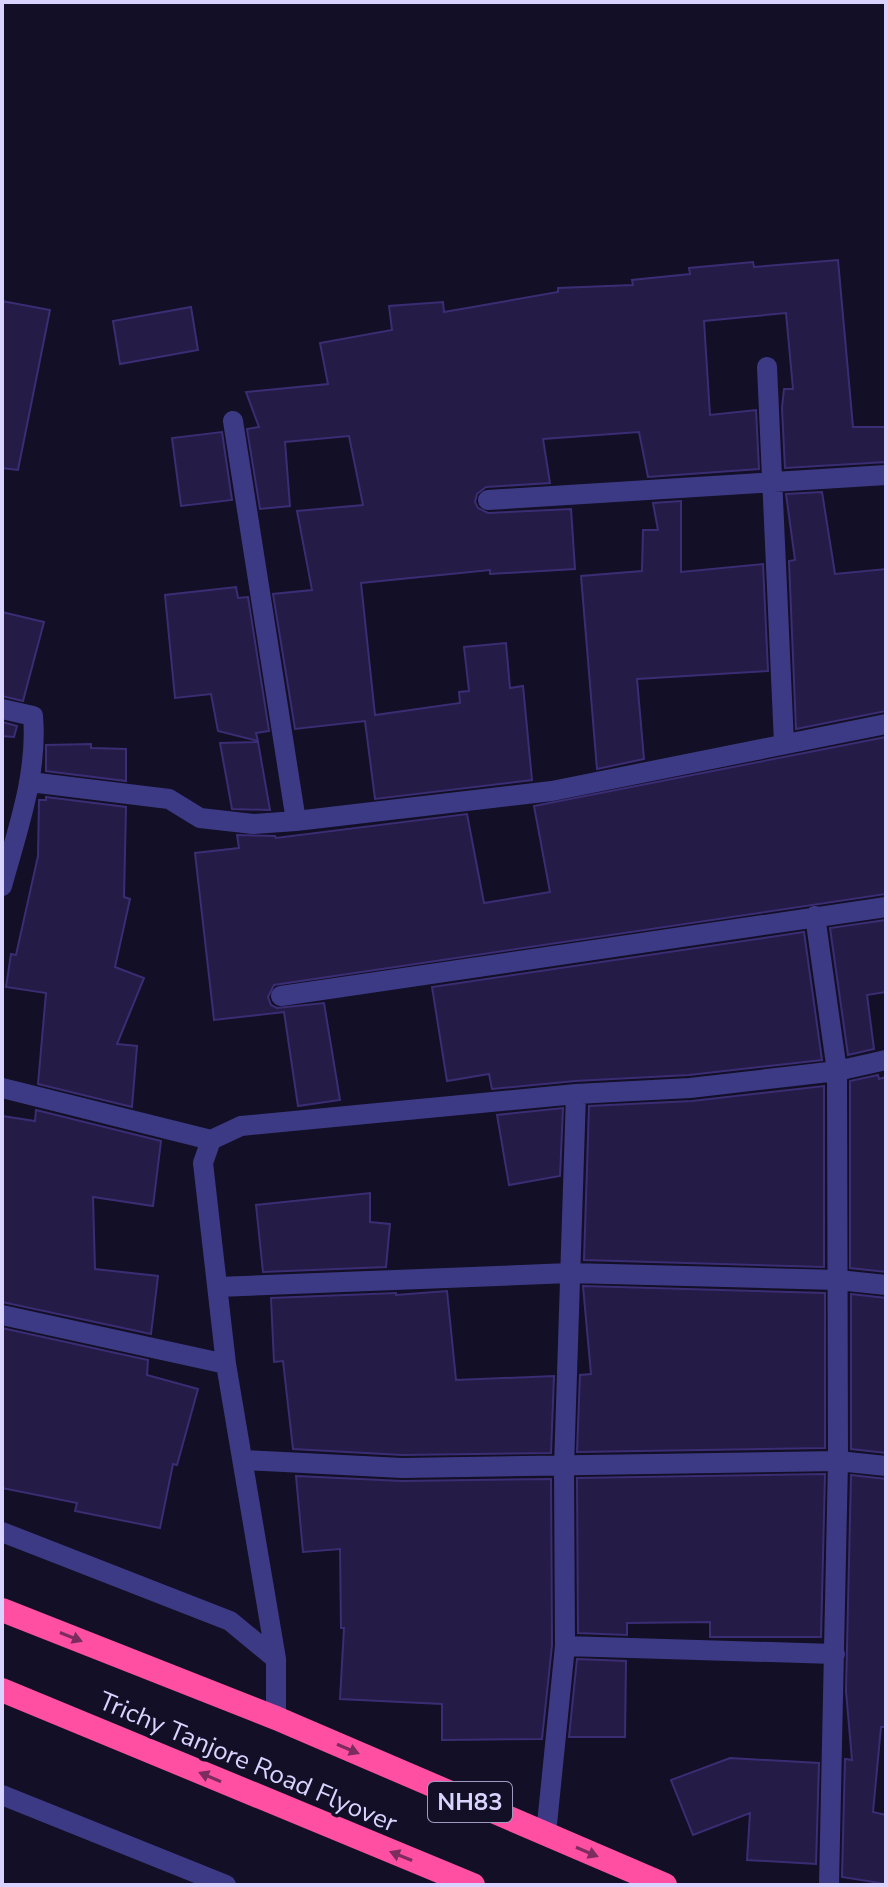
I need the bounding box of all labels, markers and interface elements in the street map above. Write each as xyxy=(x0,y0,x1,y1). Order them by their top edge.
one-way arrow xyxy=(60,1631,84,1644)
street label: Trichy Tanjore Road Flyover xyxy=(94,1683,403,1841)
one-way arrow xyxy=(336,1743,360,1756)
one-way arrow xyxy=(199,1771,222,1784)
road number: NH83 xyxy=(428,1782,512,1822)
one-way arrow xyxy=(575,1845,599,1858)
one-way arrow xyxy=(389,1849,413,1862)

